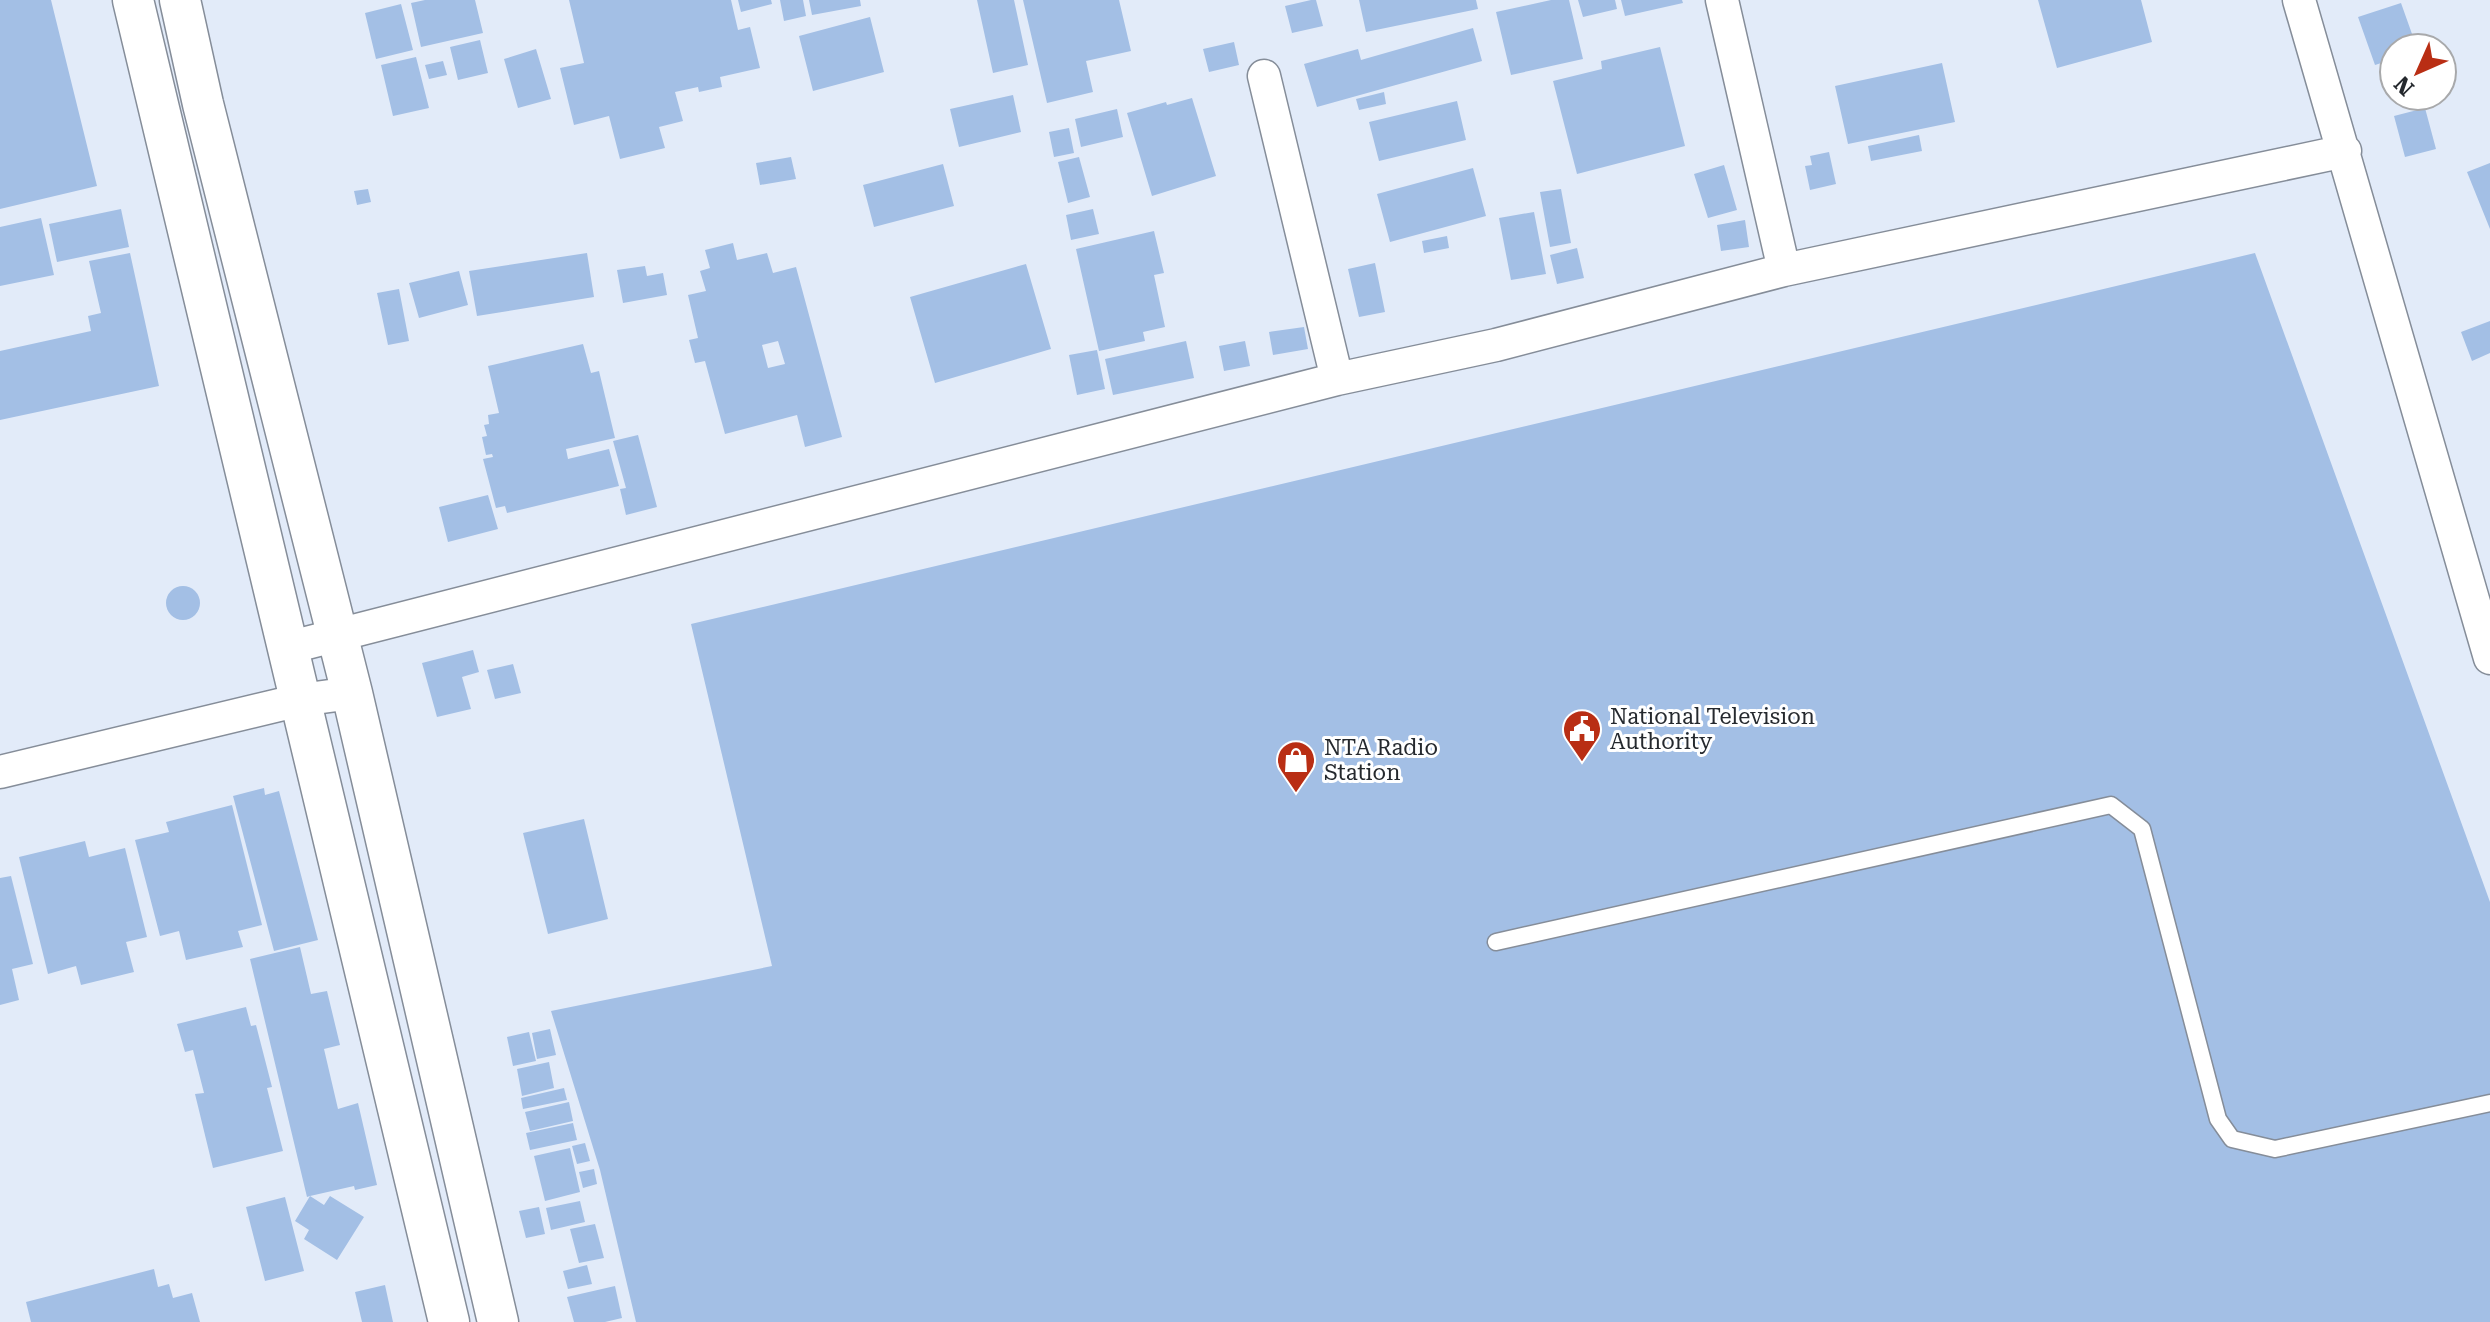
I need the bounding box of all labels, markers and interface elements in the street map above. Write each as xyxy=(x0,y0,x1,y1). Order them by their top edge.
north arrow xyxy=(2378,32,2458,112)
text: N xyxy=(2389,71,2419,101)
place label: National Television Authority xyxy=(1610,704,1815,754)
public building icon: National Television Authority xyxy=(1561,708,1603,763)
place label: NTA Radio Station xyxy=(1324,735,1438,785)
shop icon: NTA Radio Station xyxy=(1275,739,1317,794)

